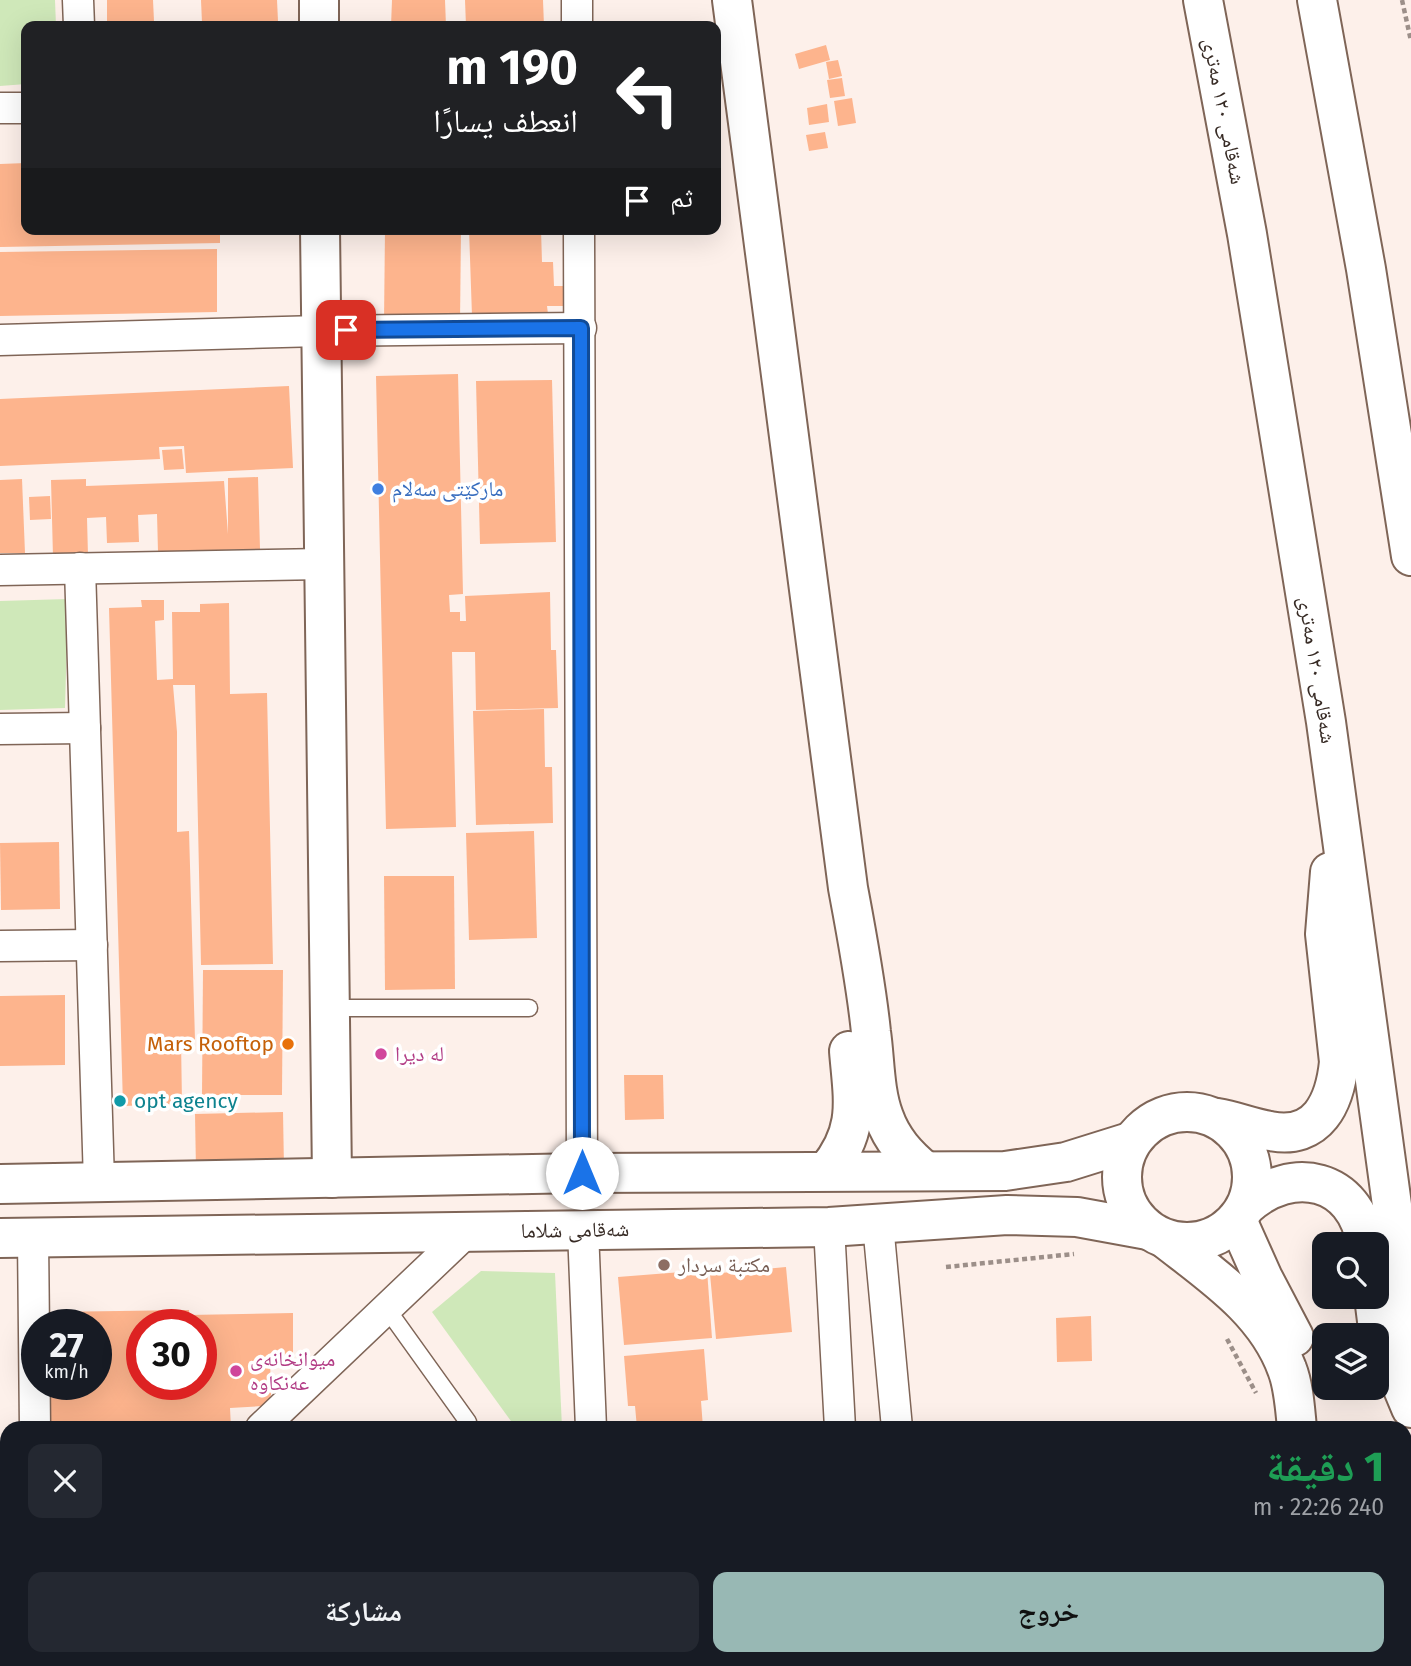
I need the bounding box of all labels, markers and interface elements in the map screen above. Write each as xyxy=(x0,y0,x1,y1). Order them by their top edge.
street label: شەقامی ١٢٠ مەتری xyxy=(1197,36,1251,186)
text: 190 m xyxy=(446,38,578,97)
icon: left xyxy=(602,49,693,140)
text: انعطف يسارًا xyxy=(433,102,578,140)
icon: arrive xyxy=(618,182,656,220)
text: ثم xyxy=(670,183,693,214)
pin xyxy=(316,300,376,360)
icon: arrive xyxy=(327,311,365,349)
place label: مارکێتی سەلام xyxy=(392,476,503,503)
marker: مارکێتی سەلام xyxy=(370,481,386,497)
street label: شەقامی ١٢٠ مەتری xyxy=(1293,595,1341,745)
place label: Mars Rooftop xyxy=(147,1031,274,1057)
marker: Mars Rooftop xyxy=(280,1036,296,1052)
place label: له ديرا xyxy=(395,1041,444,1067)
marker: له ديرا xyxy=(373,1046,389,1062)
place label: opt agency xyxy=(134,1088,238,1114)
marker: opt agency xyxy=(112,1093,128,1109)
position arrow xyxy=(545,1136,619,1210)
street label: شەقامی شلاما xyxy=(521,1216,629,1244)
map controls xyxy=(1312,1232,1389,1400)
button: search xyxy=(1312,1232,1389,1309)
place label: مكتبة سردار xyxy=(677,1252,770,1278)
marker: مكتبة سردار xyxy=(656,1257,672,1273)
speed limit sign: 30 xyxy=(126,1309,217,1400)
button: layers xyxy=(1312,1323,1389,1400)
text: 27 xyxy=(49,1324,84,1366)
place label: میوانخانەی عەنکاوە xyxy=(250,1346,335,1396)
text: km/h xyxy=(44,1361,89,1383)
marker: میوانخانەی عەنکاوە xyxy=(228,1363,244,1379)
text: 1 دقيقة xyxy=(1266,1442,1384,1492)
button: close xyxy=(28,1444,102,1518)
text: 240 m · 22:26 xyxy=(1253,1493,1384,1521)
button: مشاركة xyxy=(28,1572,699,1652)
button: خروج xyxy=(713,1572,1384,1652)

